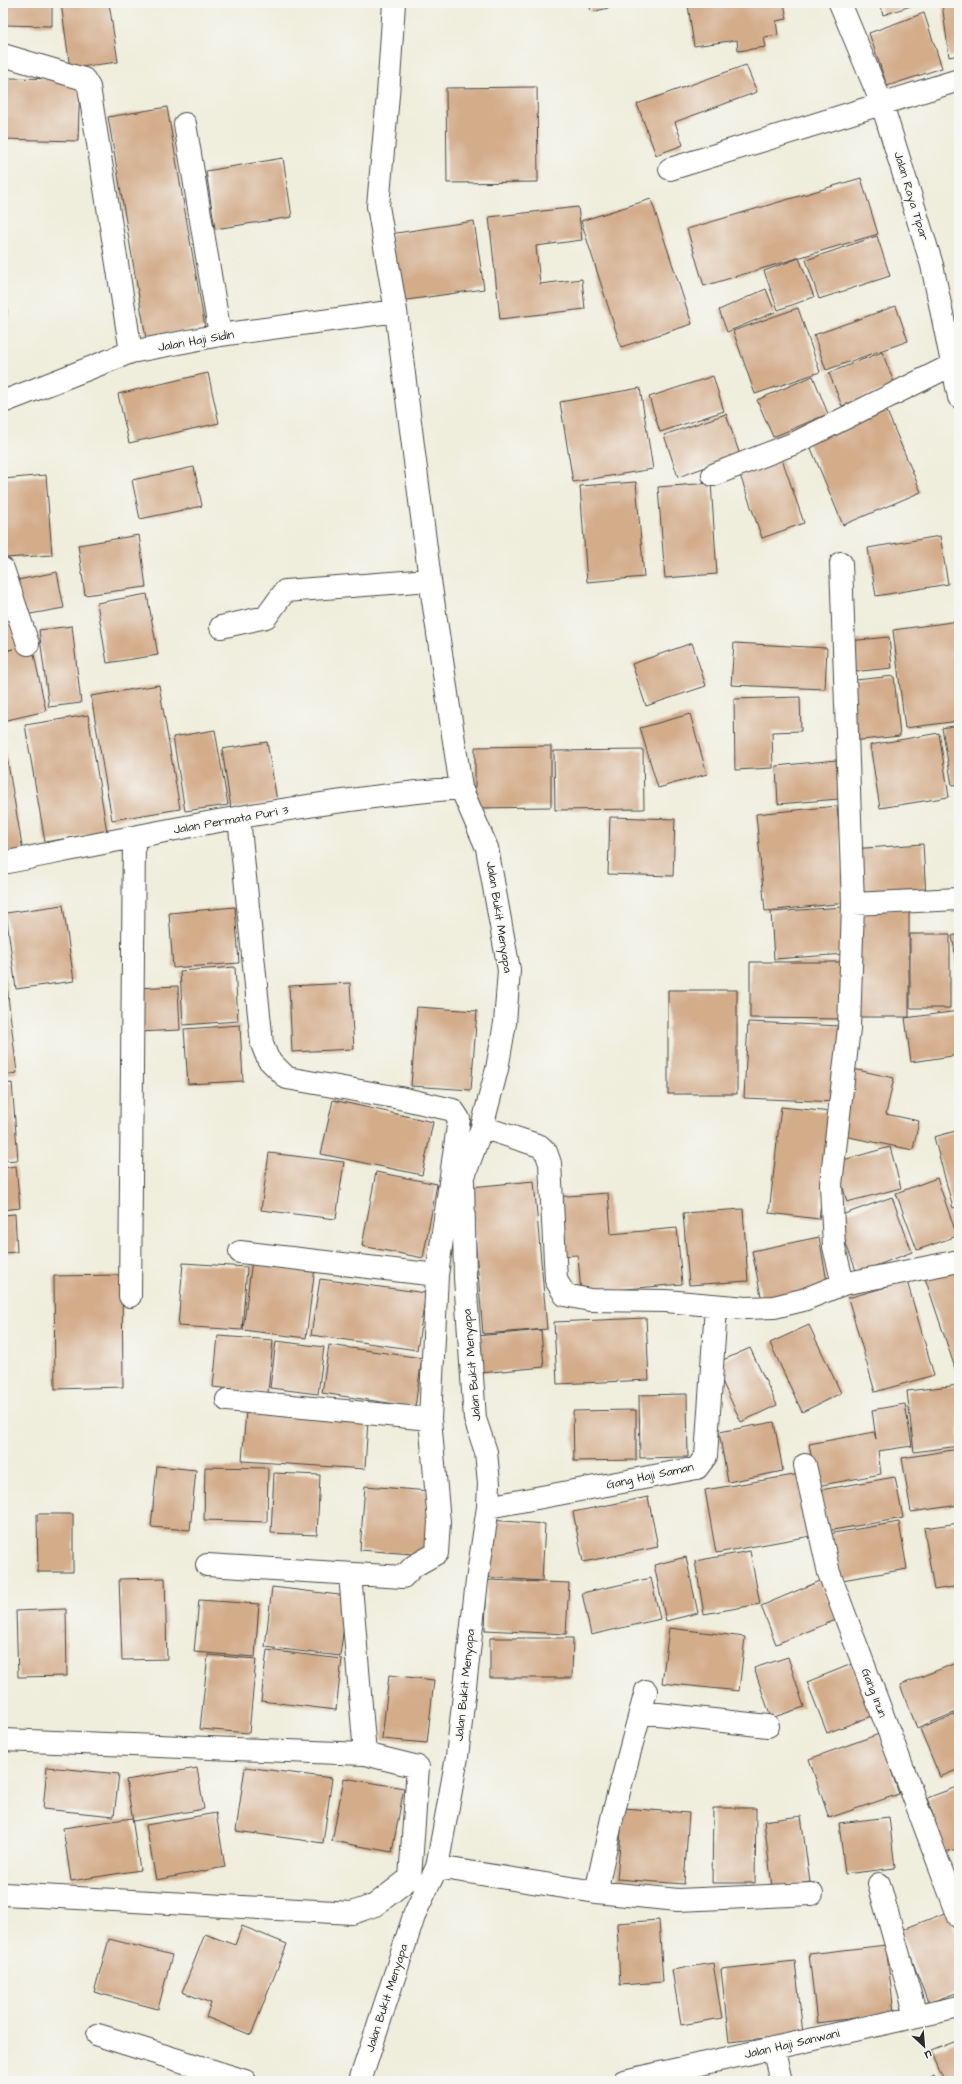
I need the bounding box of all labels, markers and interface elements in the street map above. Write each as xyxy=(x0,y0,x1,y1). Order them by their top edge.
street label: Jalan Raya Tipar xyxy=(888,149,933,243)
street label: Jalan Haji Sidin xyxy=(157,326,235,356)
street label: Jalan Permata Puri 3 xyxy=(172,802,290,838)
street label: Jalan Bukit Menyapa xyxy=(481,860,516,974)
street label: Jalan Bukit Menyapa xyxy=(459,1308,486,1422)
street label: Gang Haji Saman xyxy=(605,1458,695,1495)
street label: Jalan Bukit Menyapa xyxy=(451,1628,480,1742)
street label: Gang Inun xyxy=(856,1666,891,1720)
street label: Jalan Bukit Menyapa xyxy=(362,1942,413,2054)
street label: Jalan Haji Sanwani xyxy=(743,2025,841,2063)
north arrow xyxy=(904,2026,944,2066)
text: U xyxy=(922,2046,935,2063)

